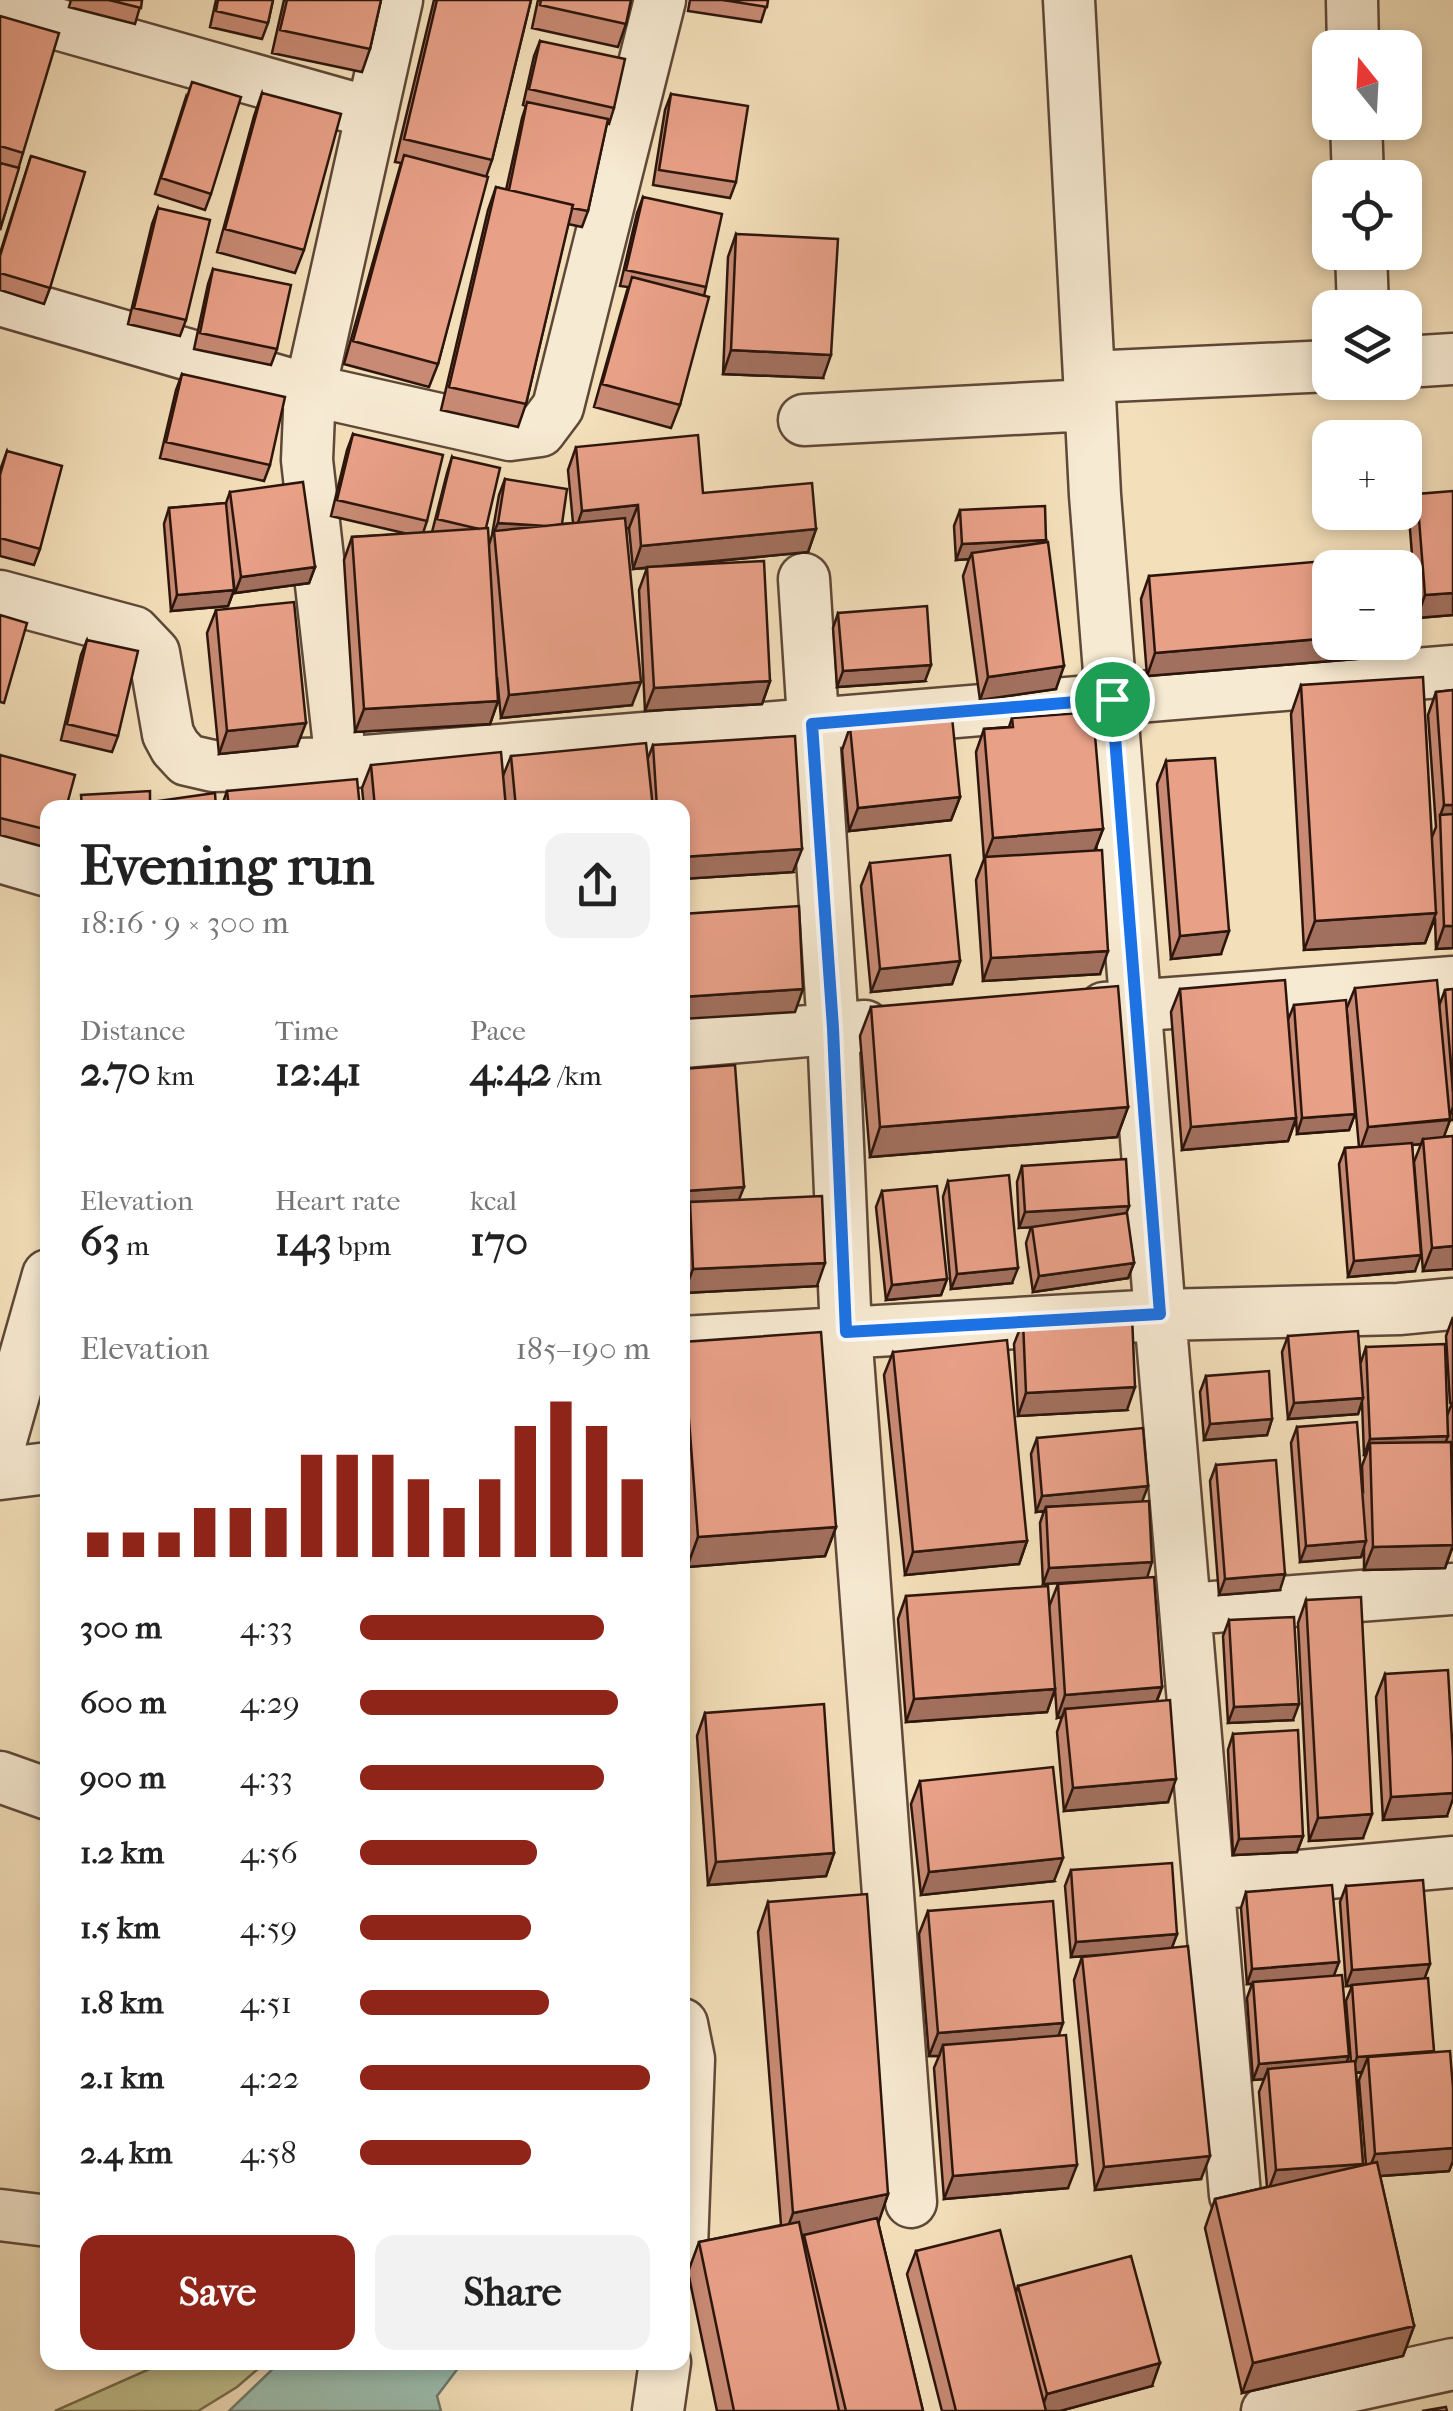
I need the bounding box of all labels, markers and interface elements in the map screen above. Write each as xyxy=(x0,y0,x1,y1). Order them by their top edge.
north arrow xyxy=(1312,30,1422,140)
map controls xyxy=(1312,30,1422,660)
button: locate xyxy=(1312,160,1422,270)
button: layers xyxy=(1312,290,1422,400)
button: + xyxy=(1312,420,1422,530)
button: − xyxy=(1312,550,1422,660)
pin xyxy=(1070,657,1155,742)
icon: arrive xyxy=(1085,672,1140,727)
button: share xyxy=(545,833,650,938)
text: Evening run xyxy=(80,834,374,898)
text: 18:16 · 9 × 300 m xyxy=(80,904,289,941)
text: Distance xyxy=(80,1014,185,1047)
text: Time xyxy=(275,1014,339,1047)
text: Pace xyxy=(470,1014,526,1047)
text: 2.70 xyxy=(80,1047,151,1096)
text: 12:41 xyxy=(275,1047,362,1096)
text: 4:42 xyxy=(470,1047,551,1096)
text: km xyxy=(151,1059,194,1092)
text: /km xyxy=(551,1059,602,1092)
text: Elevation xyxy=(80,1184,193,1217)
text: Heart rate xyxy=(275,1184,400,1217)
text: kcal xyxy=(470,1184,517,1217)
text: 63 xyxy=(80,1217,120,1266)
text: 143 xyxy=(275,1217,332,1266)
text: 170 xyxy=(470,1217,528,1266)
text: m xyxy=(120,1229,149,1262)
text: bpm xyxy=(332,1229,391,1262)
text: Elevation xyxy=(80,1330,209,1367)
text: 185–190 m xyxy=(515,1330,650,1367)
text: 300 m xyxy=(80,1609,162,1646)
text: 4:33 xyxy=(240,1609,293,1646)
text: 600 m xyxy=(80,1684,166,1721)
text: 4:29 xyxy=(240,1684,300,1721)
text: 900 m xyxy=(80,1759,166,1796)
text: 4:33 xyxy=(240,1759,293,1796)
text: 1.2 km xyxy=(80,1834,164,1871)
text: 4:56 xyxy=(240,1834,298,1871)
text: 1.5 km xyxy=(80,1909,160,1946)
text: 4:59 xyxy=(240,1909,297,1946)
text: 1.8 km xyxy=(80,1984,164,2021)
text: 4:51 xyxy=(240,1984,292,2021)
text: 2.1 km xyxy=(80,2059,164,2096)
text: 4:22 xyxy=(240,2059,300,2096)
text: 2.4 km xyxy=(80,2134,172,2171)
text: 4:58 xyxy=(240,2134,297,2171)
button: Save xyxy=(80,2235,355,2350)
button: Share xyxy=(375,2235,650,2350)

